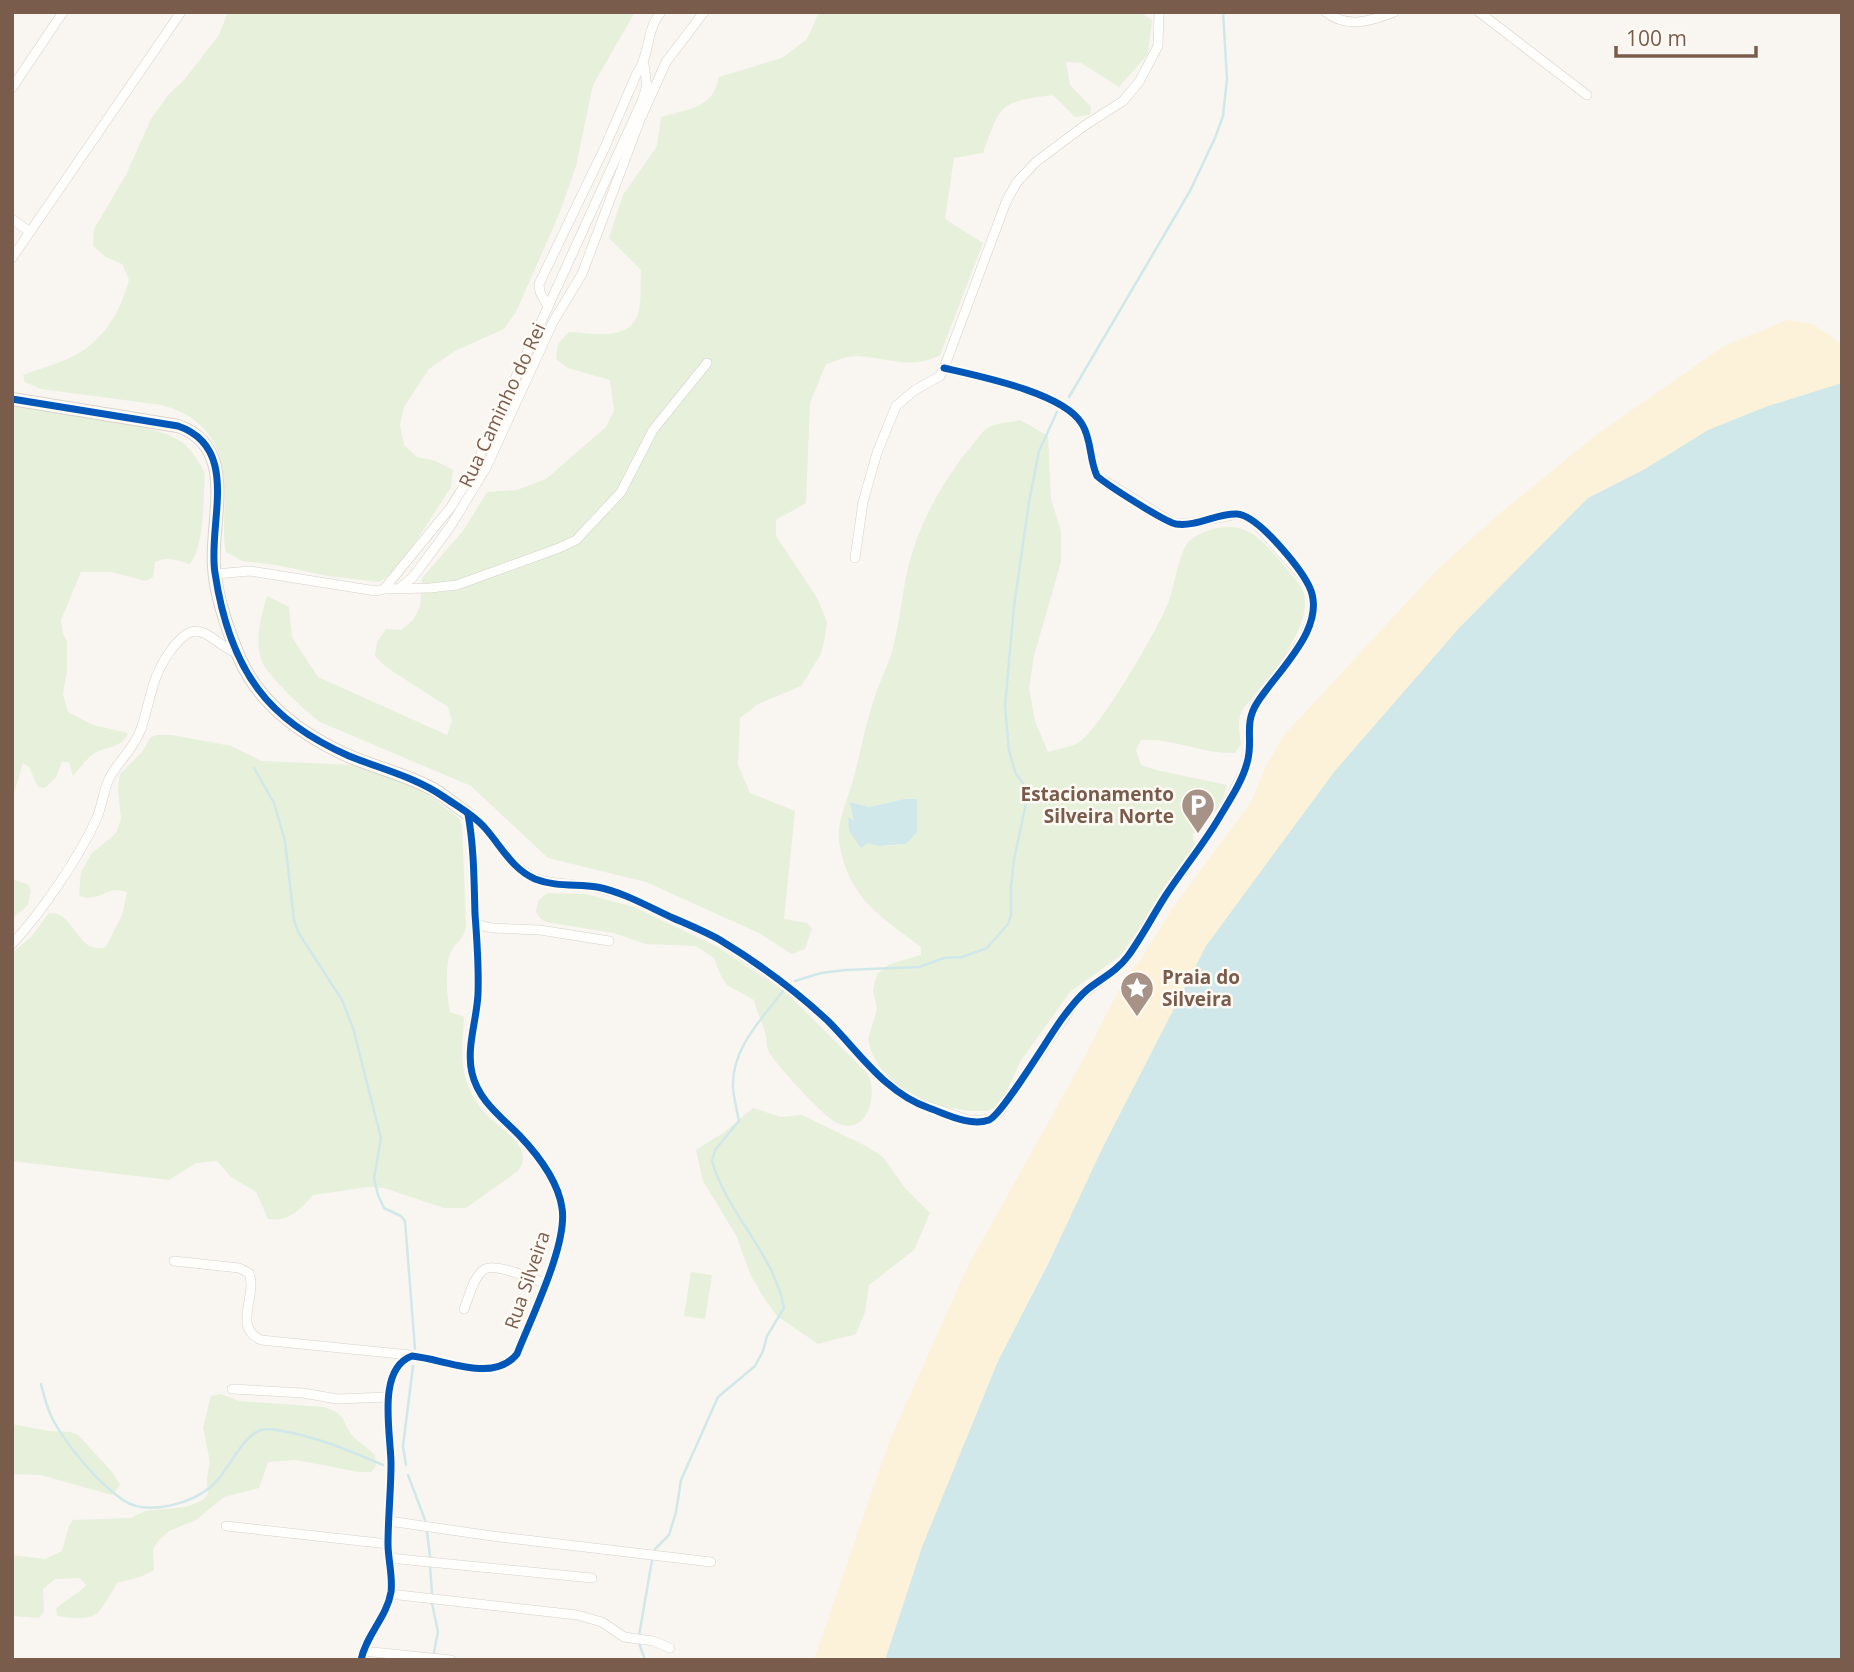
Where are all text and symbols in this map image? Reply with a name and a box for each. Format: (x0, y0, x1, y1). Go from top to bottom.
scale bar (1616, 14, 1756, 58)
text: 100 m (1626, 24, 1687, 52)
street label: Rua Caminho do Rei (452, 319, 552, 491)
place label: Estacionamento Silveira Norte (1021, 781, 1174, 829)
parking icon: Estacionamento Silveira Norte (1179, 786, 1217, 835)
place label: Praia do Silveira (1162, 964, 1240, 1012)
place icon: Praia do Silveira (1118, 969, 1156, 1018)
street label: Rua Silveira (498, 1227, 556, 1333)

